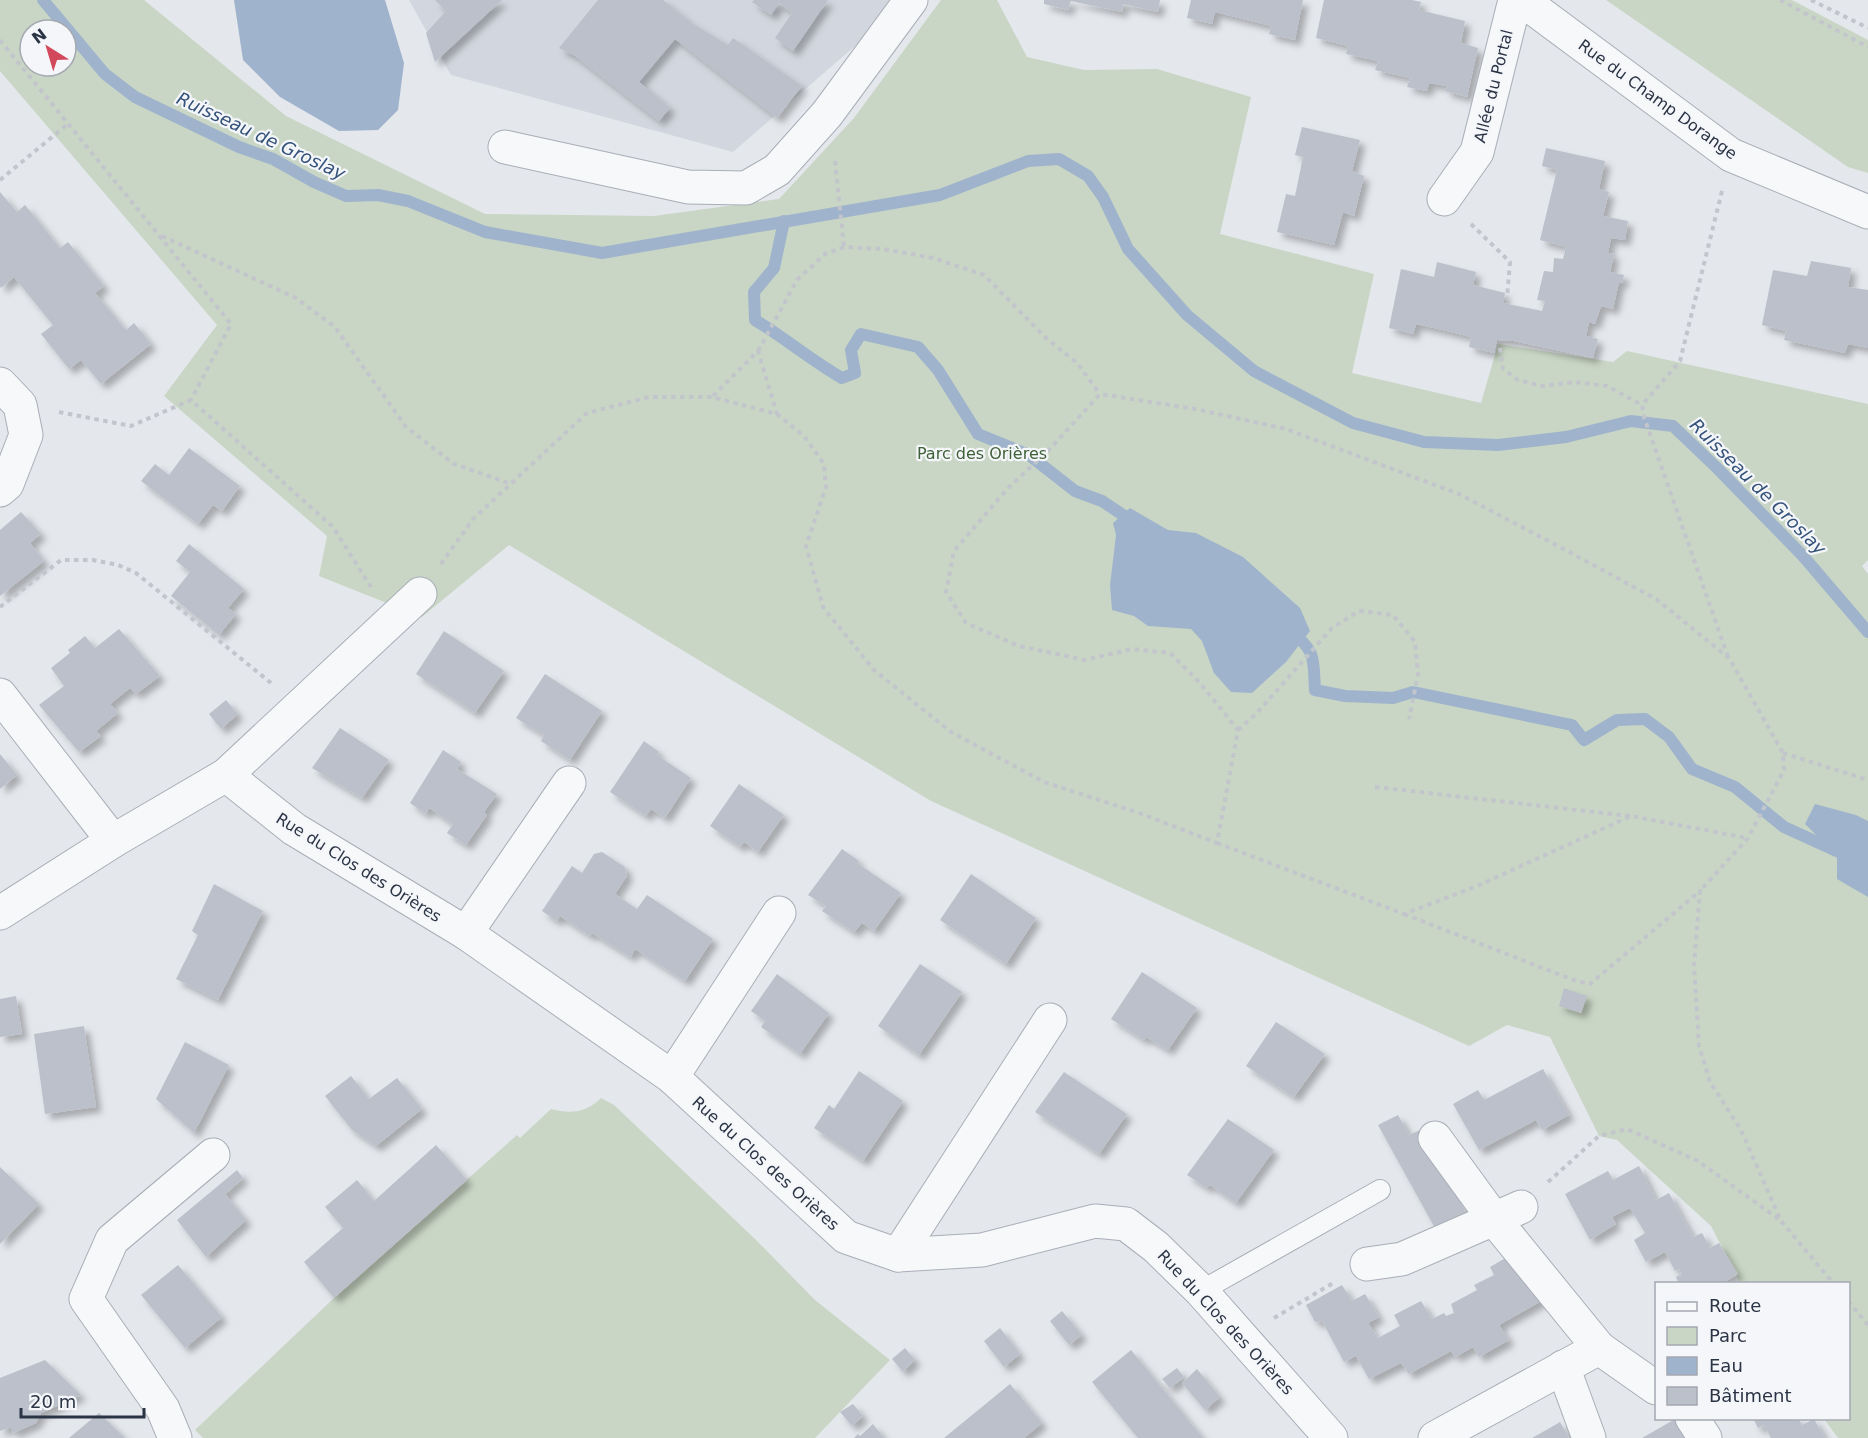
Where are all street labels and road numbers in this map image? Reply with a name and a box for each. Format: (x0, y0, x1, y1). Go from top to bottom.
street label: Allée du Portal (1470, 28, 1517, 145)
street label: Rue du Champ Dorange (1575, 35, 1741, 163)
street label: Rue du Clos des Orières (273, 809, 445, 926)
street label: Rue du Clos des Orières (688, 1092, 843, 1234)
street label: Rue du Clos des Orières (1154, 1246, 1298, 1399)

